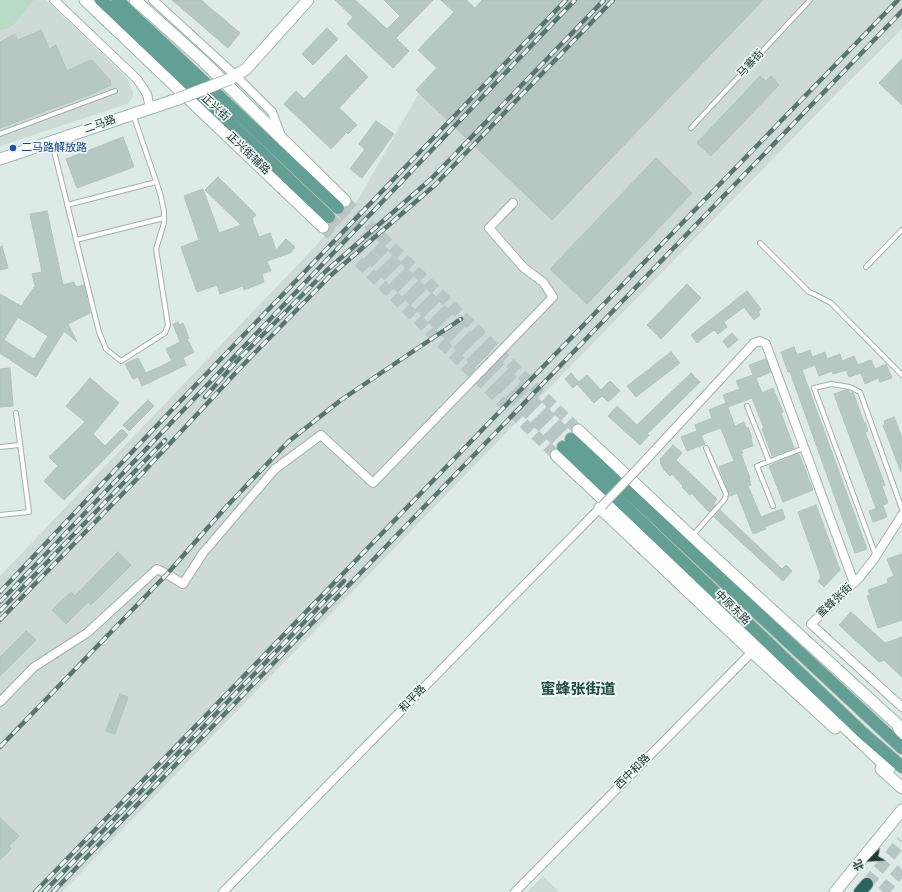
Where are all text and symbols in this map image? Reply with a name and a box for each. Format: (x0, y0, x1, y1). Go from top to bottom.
street label: 马寨街 (735, 47, 767, 81)
street label: 正兴街 (198, 92, 232, 124)
street label: 二马路 (82, 113, 118, 137)
street label: 正兴街辅路 (224, 130, 272, 178)
place label: 二马路解放路 (21, 141, 87, 155)
marker: 二马路解放路 (8, 143, 18, 153)
street label: 蜜蜂张街 (814, 581, 856, 621)
street label: 中原东路 (712, 588, 752, 628)
district label: 蜜蜂张街道 (541, 681, 615, 699)
street label: 和平路 (397, 683, 429, 715)
street label: 西中和路 (613, 752, 653, 792)
north arrow (850, 840, 890, 880)
text: 北 (849, 857, 868, 873)

